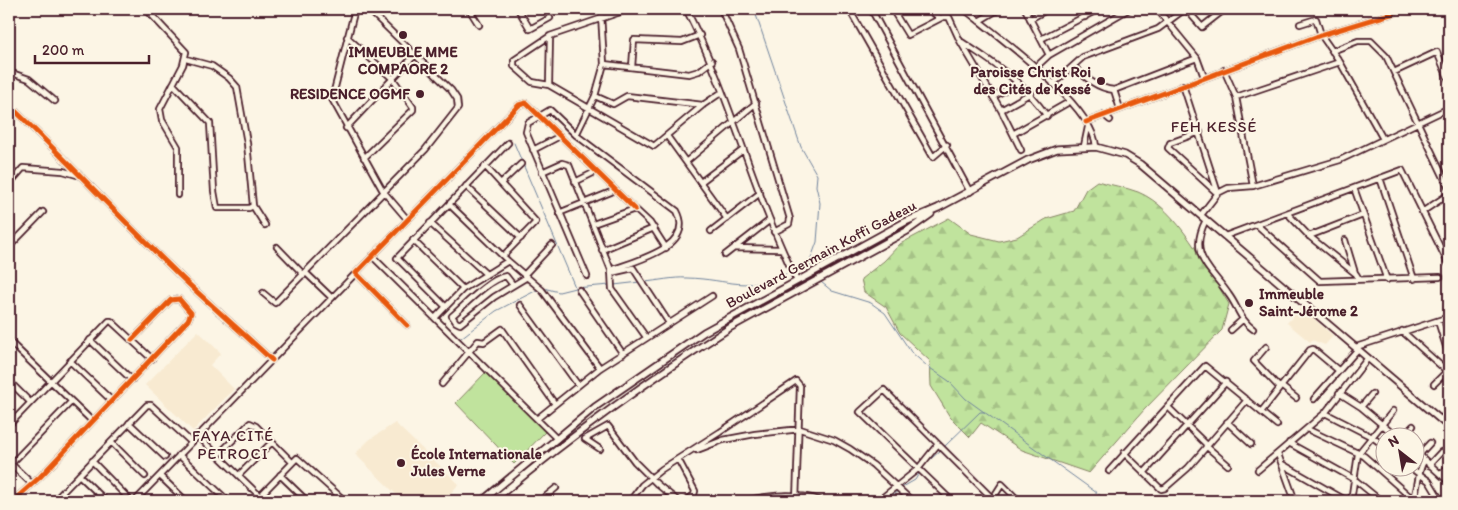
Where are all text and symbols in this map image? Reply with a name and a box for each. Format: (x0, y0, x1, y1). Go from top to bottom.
marker: IMMEUBLE MME COMPAORE 2 (397, 29, 409, 41)
scale bar (35, 32, 149, 64)
text: 200 m (42, 41, 85, 59)
place label: IMMEUBLE MME COMPAORE 2 (348, 43, 458, 78)
place label: Paroisse Christ Roi des Cités de Kessé (970, 63, 1091, 98)
marker: Paroisse Christ Roi des Cités de Kessé (1095, 75, 1107, 87)
place label: RESIDENCE OGMF (290, 85, 410, 103)
marker: RESIDENCE OGMF (414, 88, 426, 100)
district label: FEH KESSÉ (1171, 117, 1257, 136)
street label: Boulevard Germain Koffi Gadeau (723, 196, 920, 312)
place label: Immeuble Saint-Jérome 2 (1259, 285, 1358, 320)
marker: Immeuble Saint-Jérome 2 (1243, 297, 1255, 309)
district label: FAYA CITÉ PETROCI (192, 426, 274, 463)
north arrow (1376, 428, 1426, 478)
text: N (1385, 432, 1402, 451)
place label: École Internationale Jules Verne (410, 444, 542, 480)
marker: École Internationale Jules Verne (395, 457, 407, 469)

